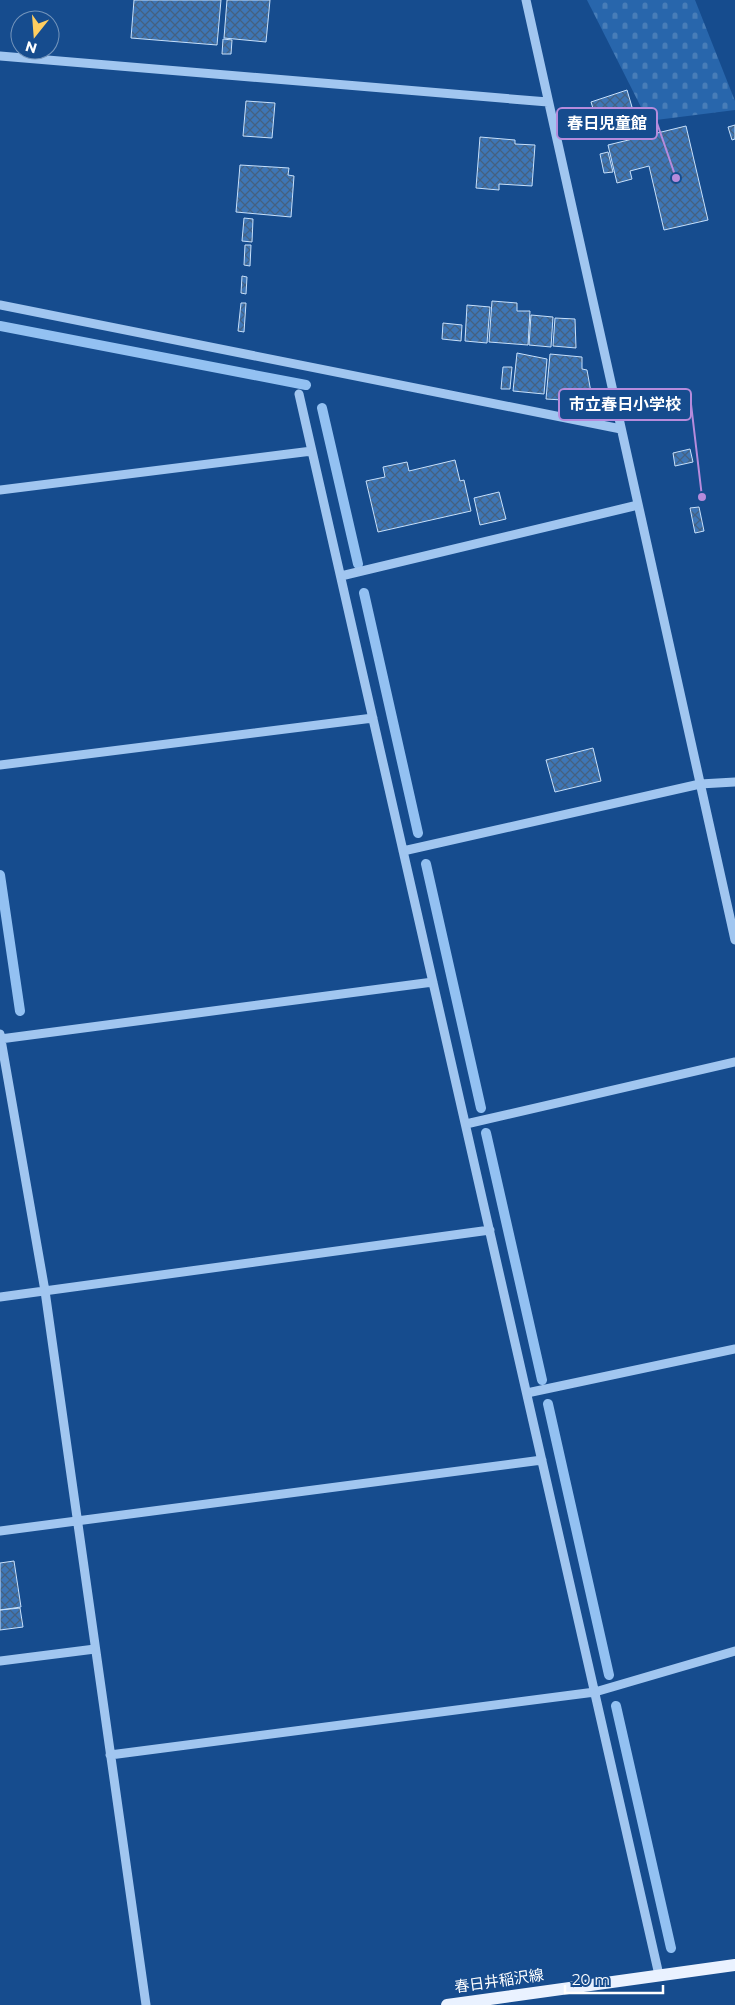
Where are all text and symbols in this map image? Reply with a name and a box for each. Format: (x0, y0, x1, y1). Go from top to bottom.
north arrow (10, 10, 60, 60)
text: N (23, 37, 39, 58)
callout: 春日児童館 (557, 108, 657, 139)
text: 春日児童館 (567, 114, 647, 133)
callout: 市立春日小学校 (559, 389, 691, 420)
text: 市立春日小学校 (569, 395, 681, 414)
scale bar (565, 1962, 662, 1994)
street label: 春日井稲沢線 (453, 1965, 545, 1996)
text: 20 m (572, 1970, 610, 1989)

